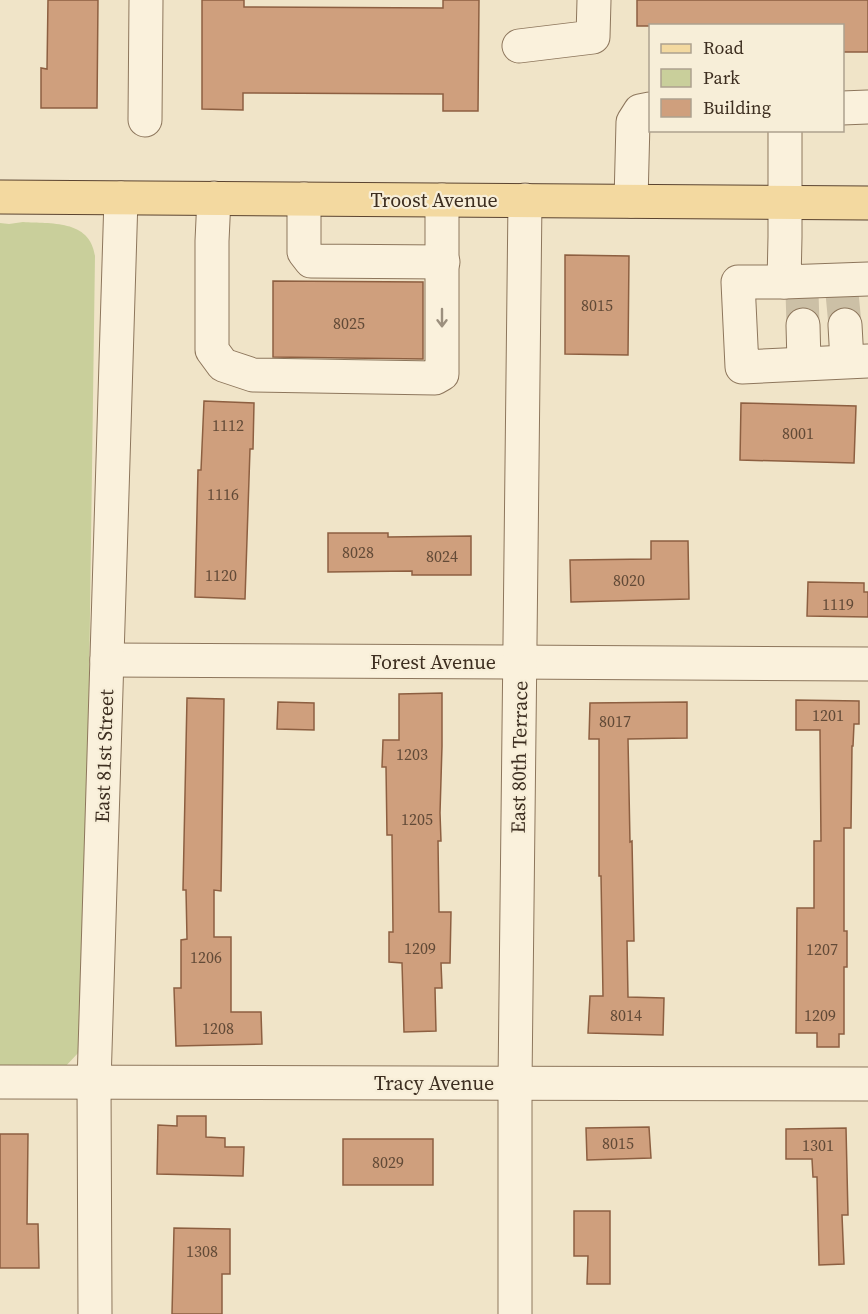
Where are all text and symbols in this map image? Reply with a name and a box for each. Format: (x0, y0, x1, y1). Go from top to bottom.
legend (649, 24, 844, 132)
text: Road (703, 35, 744, 60)
text: Park (703, 65, 740, 90)
text: Building (703, 95, 771, 120)
street label: Troost Avenue (370, 186, 498, 214)
house number: 8015 (581, 294, 613, 316)
one-way arrow (436, 308, 448, 328)
house number: 8025 (333, 312, 365, 334)
house number: 1112 (212, 414, 244, 436)
house number: 8001 (782, 422, 814, 444)
house number: 1116 (207, 483, 239, 505)
house number: 8028 (342, 541, 374, 563)
house number: 8024 (426, 545, 458, 567)
house number: 1120 (205, 564, 237, 586)
house number: 8020 (613, 569, 645, 591)
house number: 1119 (822, 593, 854, 615)
street label: Forest Avenue (370, 648, 496, 676)
street label: East 80th Terrace (504, 680, 534, 834)
street label: East 81st Street (88, 688, 120, 823)
house number: 1201 (812, 704, 844, 726)
house number: 8017 (599, 710, 631, 732)
house number: 1203 (396, 743, 428, 765)
house number: 1205 (401, 808, 433, 830)
house number: 1209 (404, 937, 436, 959)
house number: 1207 (806, 938, 838, 960)
house number: 1206 (190, 946, 222, 968)
house number: 8014 (610, 1004, 642, 1026)
house number: 1209 (804, 1004, 836, 1026)
house number: 1208 (202, 1017, 234, 1039)
street label: Tracy Avenue (374, 1069, 494, 1097)
house number: 8015 (602, 1132, 634, 1154)
house number: 1301 (802, 1134, 834, 1156)
house number: 8029 (372, 1151, 404, 1173)
house number: 1308 (186, 1240, 218, 1262)

